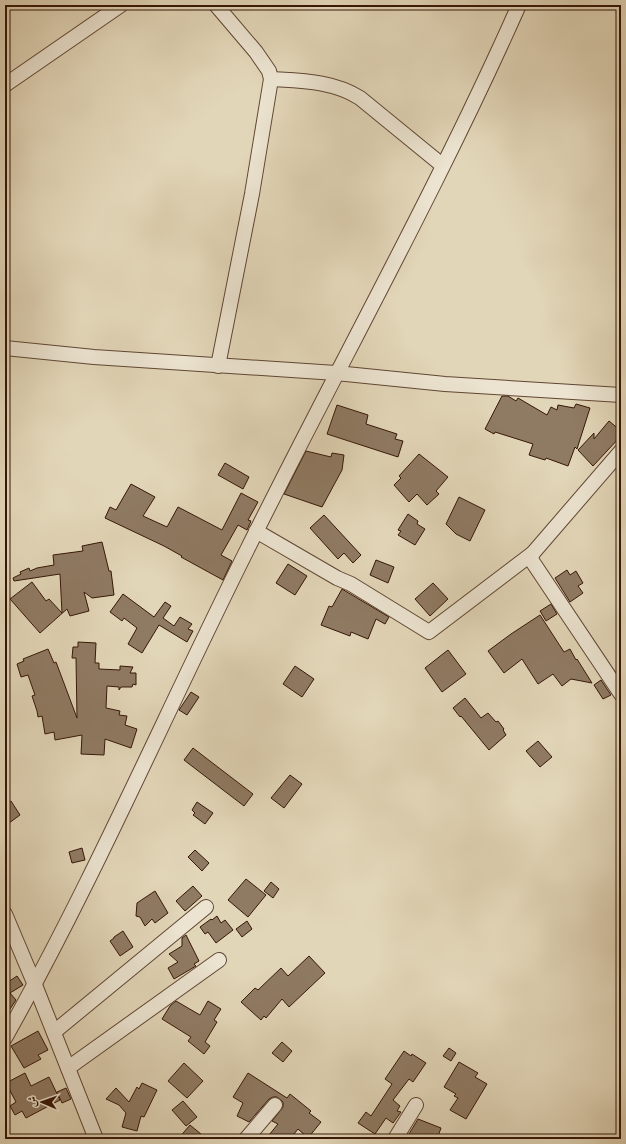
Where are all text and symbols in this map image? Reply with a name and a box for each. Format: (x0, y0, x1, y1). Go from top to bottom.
north arrow (22, 1082, 62, 1122)
text: ش (26, 1096, 39, 1107)

